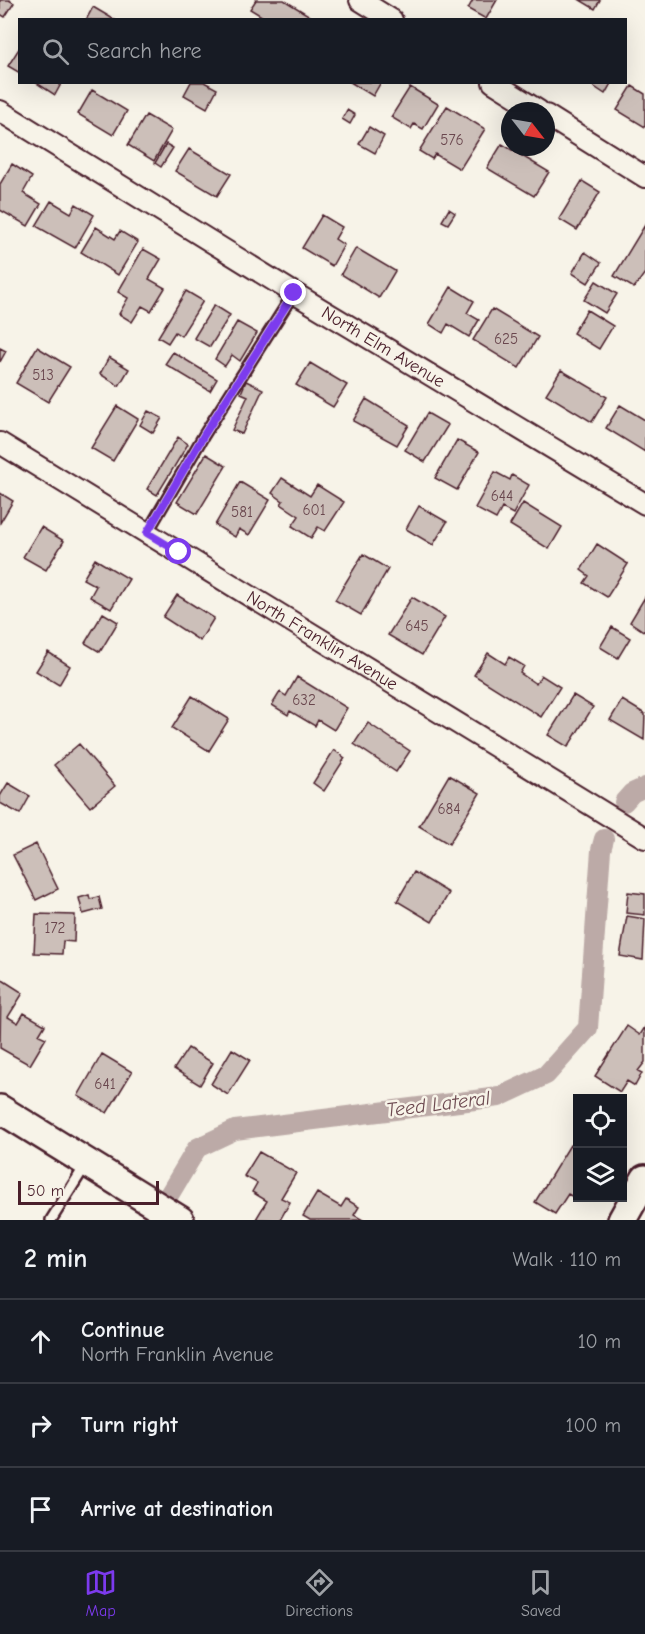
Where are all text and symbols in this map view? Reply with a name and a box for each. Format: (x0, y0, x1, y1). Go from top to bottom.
search box (18, 18, 627, 84)
icon: search (39, 35, 72, 68)
text: Search here (87, 38, 202, 64)
north arrow (501, 102, 555, 156)
house number: 576 (440, 131, 464, 149)
route end (280, 279, 306, 305)
street label: North Elm Avenue (318, 302, 449, 392)
house number: 625 (494, 330, 518, 348)
house number: 513 (32, 366, 54, 384)
house number: 644 (491, 487, 513, 505)
house number: 601 (302, 501, 326, 519)
house number: 581 (231, 503, 253, 521)
route start (165, 538, 191, 564)
street label: North Franklin Avenue (243, 586, 402, 695)
house number: 645 (405, 617, 429, 635)
house number: 632 (292, 691, 316, 709)
house number: 684 (437, 800, 461, 818)
house number: 172 (45, 919, 65, 937)
house number: 641 (94, 1075, 116, 1093)
water label: Teed Lateral (385, 1086, 492, 1122)
map controls (573, 1094, 627, 1202)
button: locate (573, 1094, 627, 1148)
button: layers (573, 1148, 627, 1202)
scale bar (18, 1178, 159, 1206)
text: 50 m (27, 1182, 64, 1200)
text: 2 min (24, 1244, 87, 1274)
text: Walk · 110 m (513, 1248, 621, 1271)
text: Continue (81, 1317, 164, 1343)
icon: ahead (24, 1325, 57, 1358)
text: 10 m (578, 1330, 621, 1353)
text: North Franklin Avenue (81, 1343, 274, 1366)
icon: right (24, 1409, 57, 1442)
text: Turn right (81, 1412, 178, 1438)
text: 100 m (566, 1414, 621, 1437)
icon: arrive (24, 1493, 57, 1526)
text: Arrive at destination (81, 1496, 273, 1522)
tab: Map (84, 1566, 117, 1620)
tab: Directions (285, 1566, 353, 1620)
tab: Saved (521, 1566, 561, 1620)

